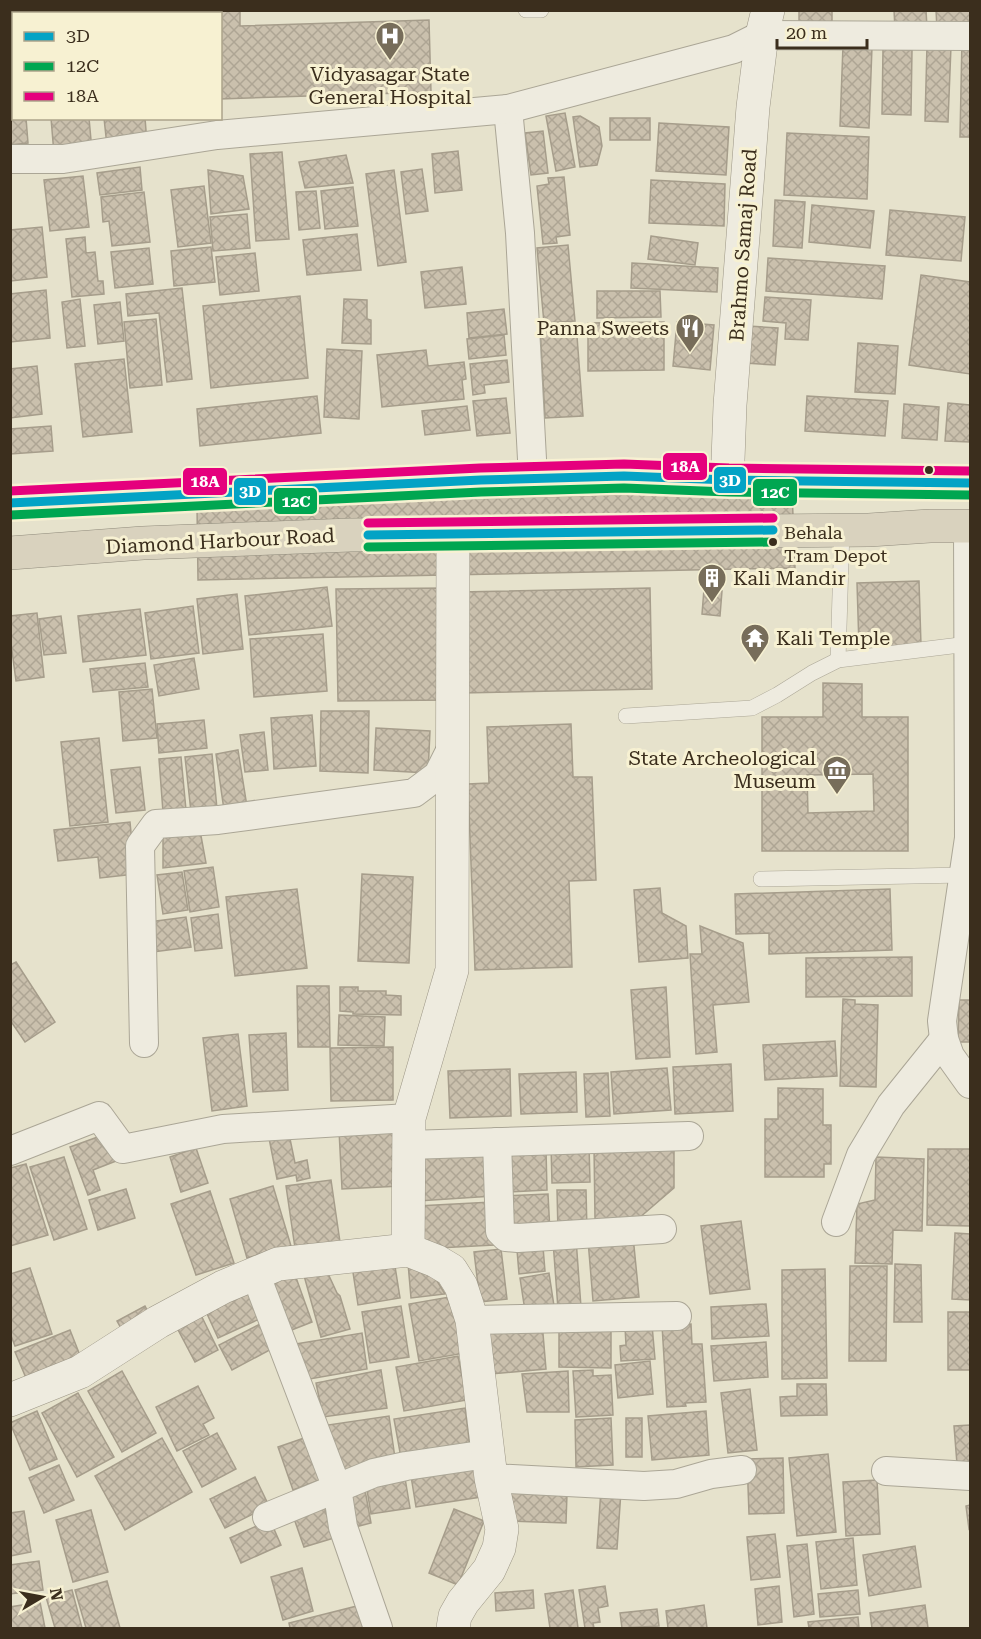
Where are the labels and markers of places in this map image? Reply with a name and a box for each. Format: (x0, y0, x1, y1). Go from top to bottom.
hospital icon: Vidyasagar State General Hospital (374, 20, 406, 62)
place label: Vidyasagar State General Hospital (309, 62, 471, 109)
restaurant icon: Panna Sweets (674, 312, 706, 354)
place label: Panna Sweets (537, 316, 669, 340)
unlabelled marker (923, 464, 935, 476)
place label: Behala Tram Depot (784, 522, 888, 566)
marker: Behala Tram Depot (767, 536, 779, 548)
building icon: Kali Mandir (696, 562, 728, 604)
place label: Kali Mandir (733, 566, 846, 590)
temple icon: Kali Temple (739, 622, 771, 664)
place label: Kali Temple (776, 626, 890, 650)
place label: State Archeological Museum (629, 746, 816, 793)
museum icon: State Archeological Museum (821, 754, 853, 796)

